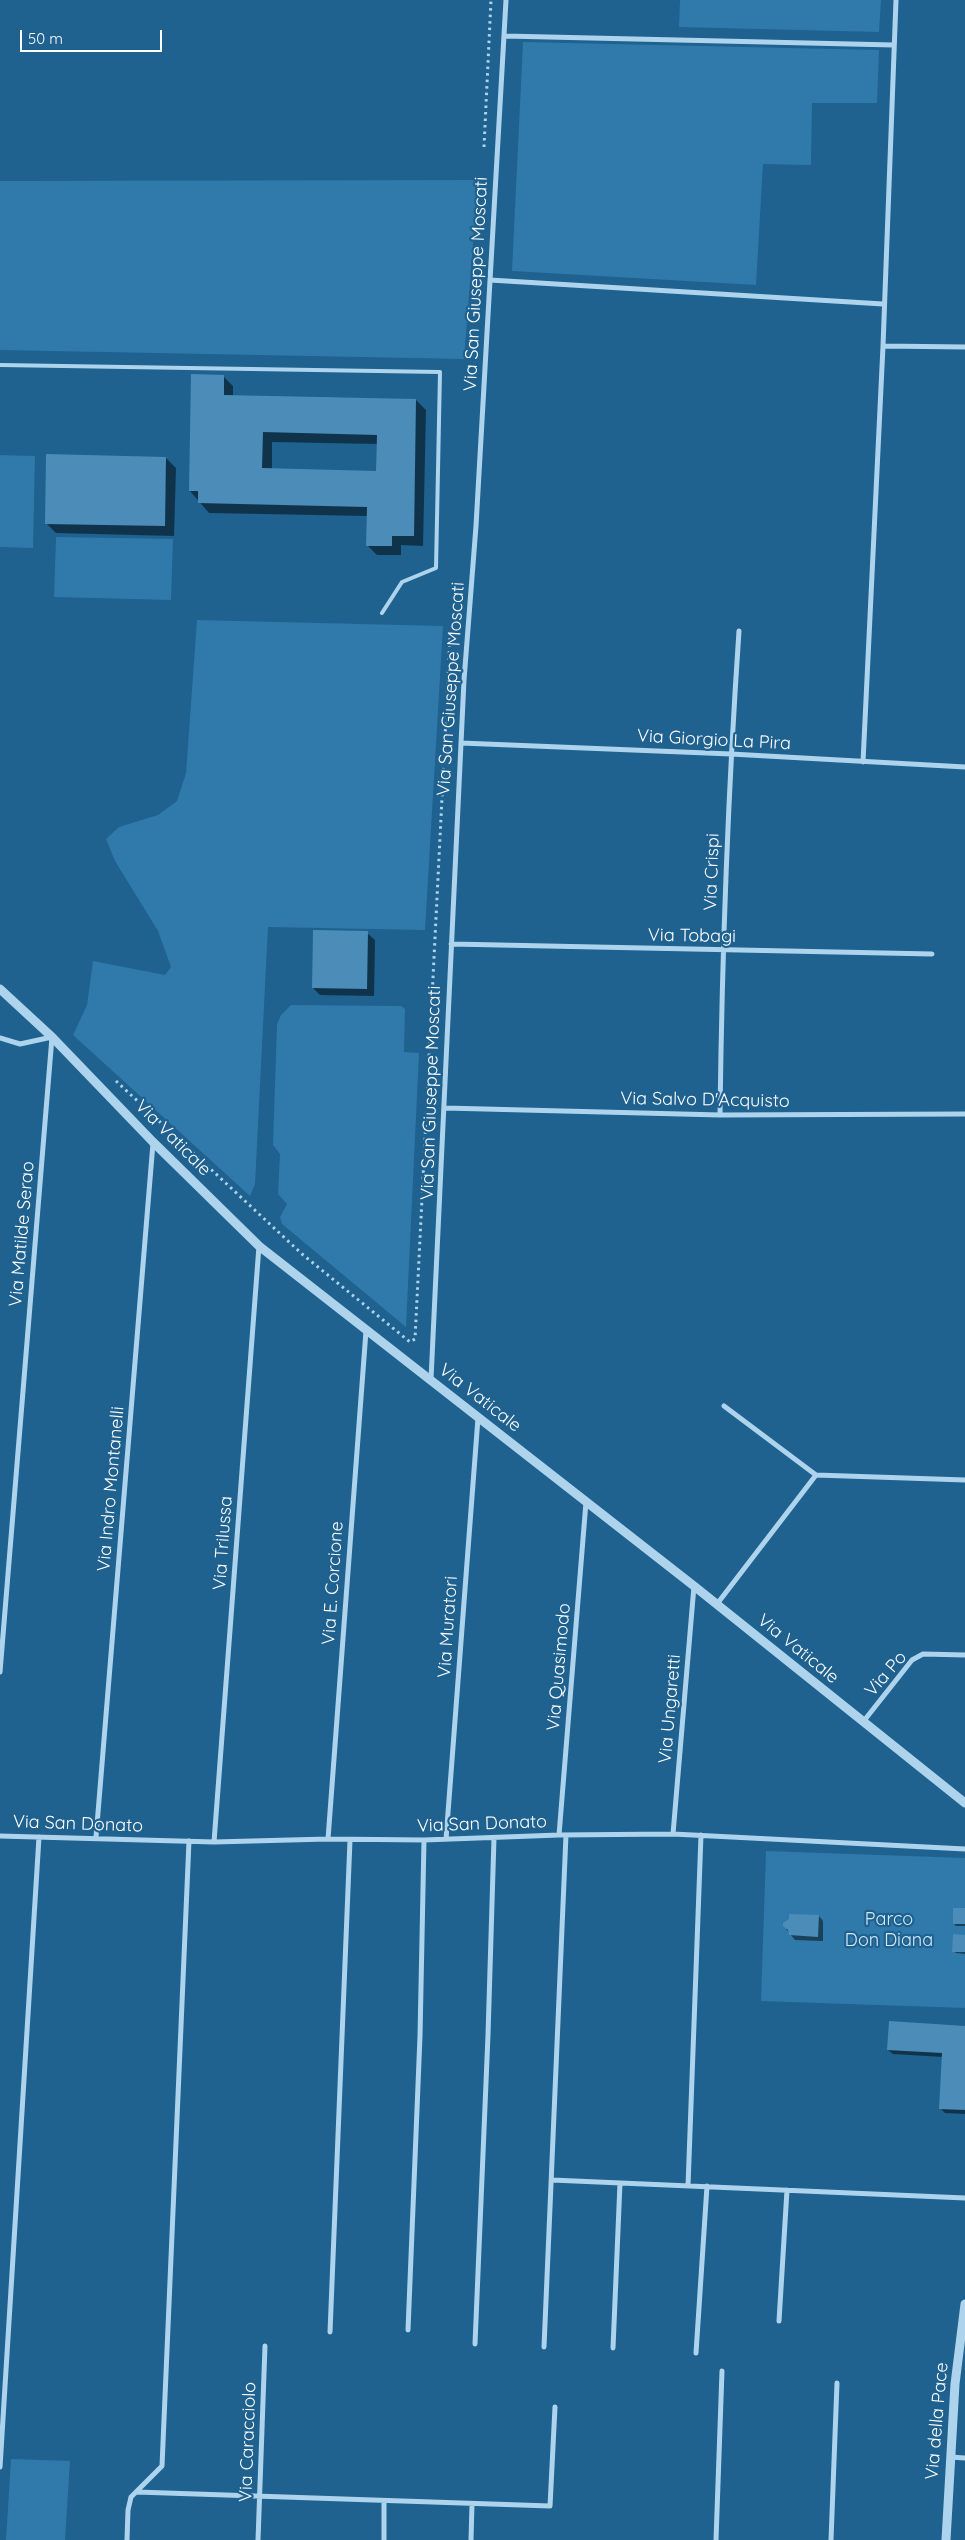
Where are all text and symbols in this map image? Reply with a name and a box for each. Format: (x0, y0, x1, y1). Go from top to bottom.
scale bar (22, 20, 165, 52)
text: 50 m (28, 29, 63, 48)
street label: Via San Giuseppe Moscati (460, 176, 492, 392)
street label: Via San Giuseppe Moscati (433, 581, 469, 797)
street label: Via Giorgio La Pira (637, 725, 791, 755)
street label: Via Crispi (700, 833, 724, 911)
street label: Via Tobagi (648, 924, 736, 948)
street label: Via San Giuseppe Moscati (416, 985, 446, 1201)
street label: Via Salvo D'Acquisto (620, 1088, 790, 1112)
street label: Via Vaticale (131, 1096, 215, 1180)
street label: Via Matilde Serao (5, 1160, 39, 1308)
street label: Via Vaticale (435, 1359, 525, 1437)
street label: Via Indro Montanelli (93, 1406, 129, 1572)
street label: Via Trilussa (209, 1495, 237, 1591)
street label: Via E. Corcione (318, 1520, 348, 1646)
street label: Via Muratori (434, 1575, 462, 1679)
street label: Via Quasimodo (543, 1602, 575, 1732)
street label: Via Vaticale (753, 1610, 843, 1688)
street label: Via Po (860, 1647, 912, 1701)
street label: Via Ungaretti (654, 1653, 686, 1765)
street label: Via San Donato (13, 1811, 143, 1837)
street label: Via San Donato (417, 1811, 547, 1837)
park label: Parco Don Diana (845, 1909, 933, 1952)
street label: Via della Pace (921, 2361, 953, 2481)
street label: Via Caracciolo (235, 2382, 261, 2502)

